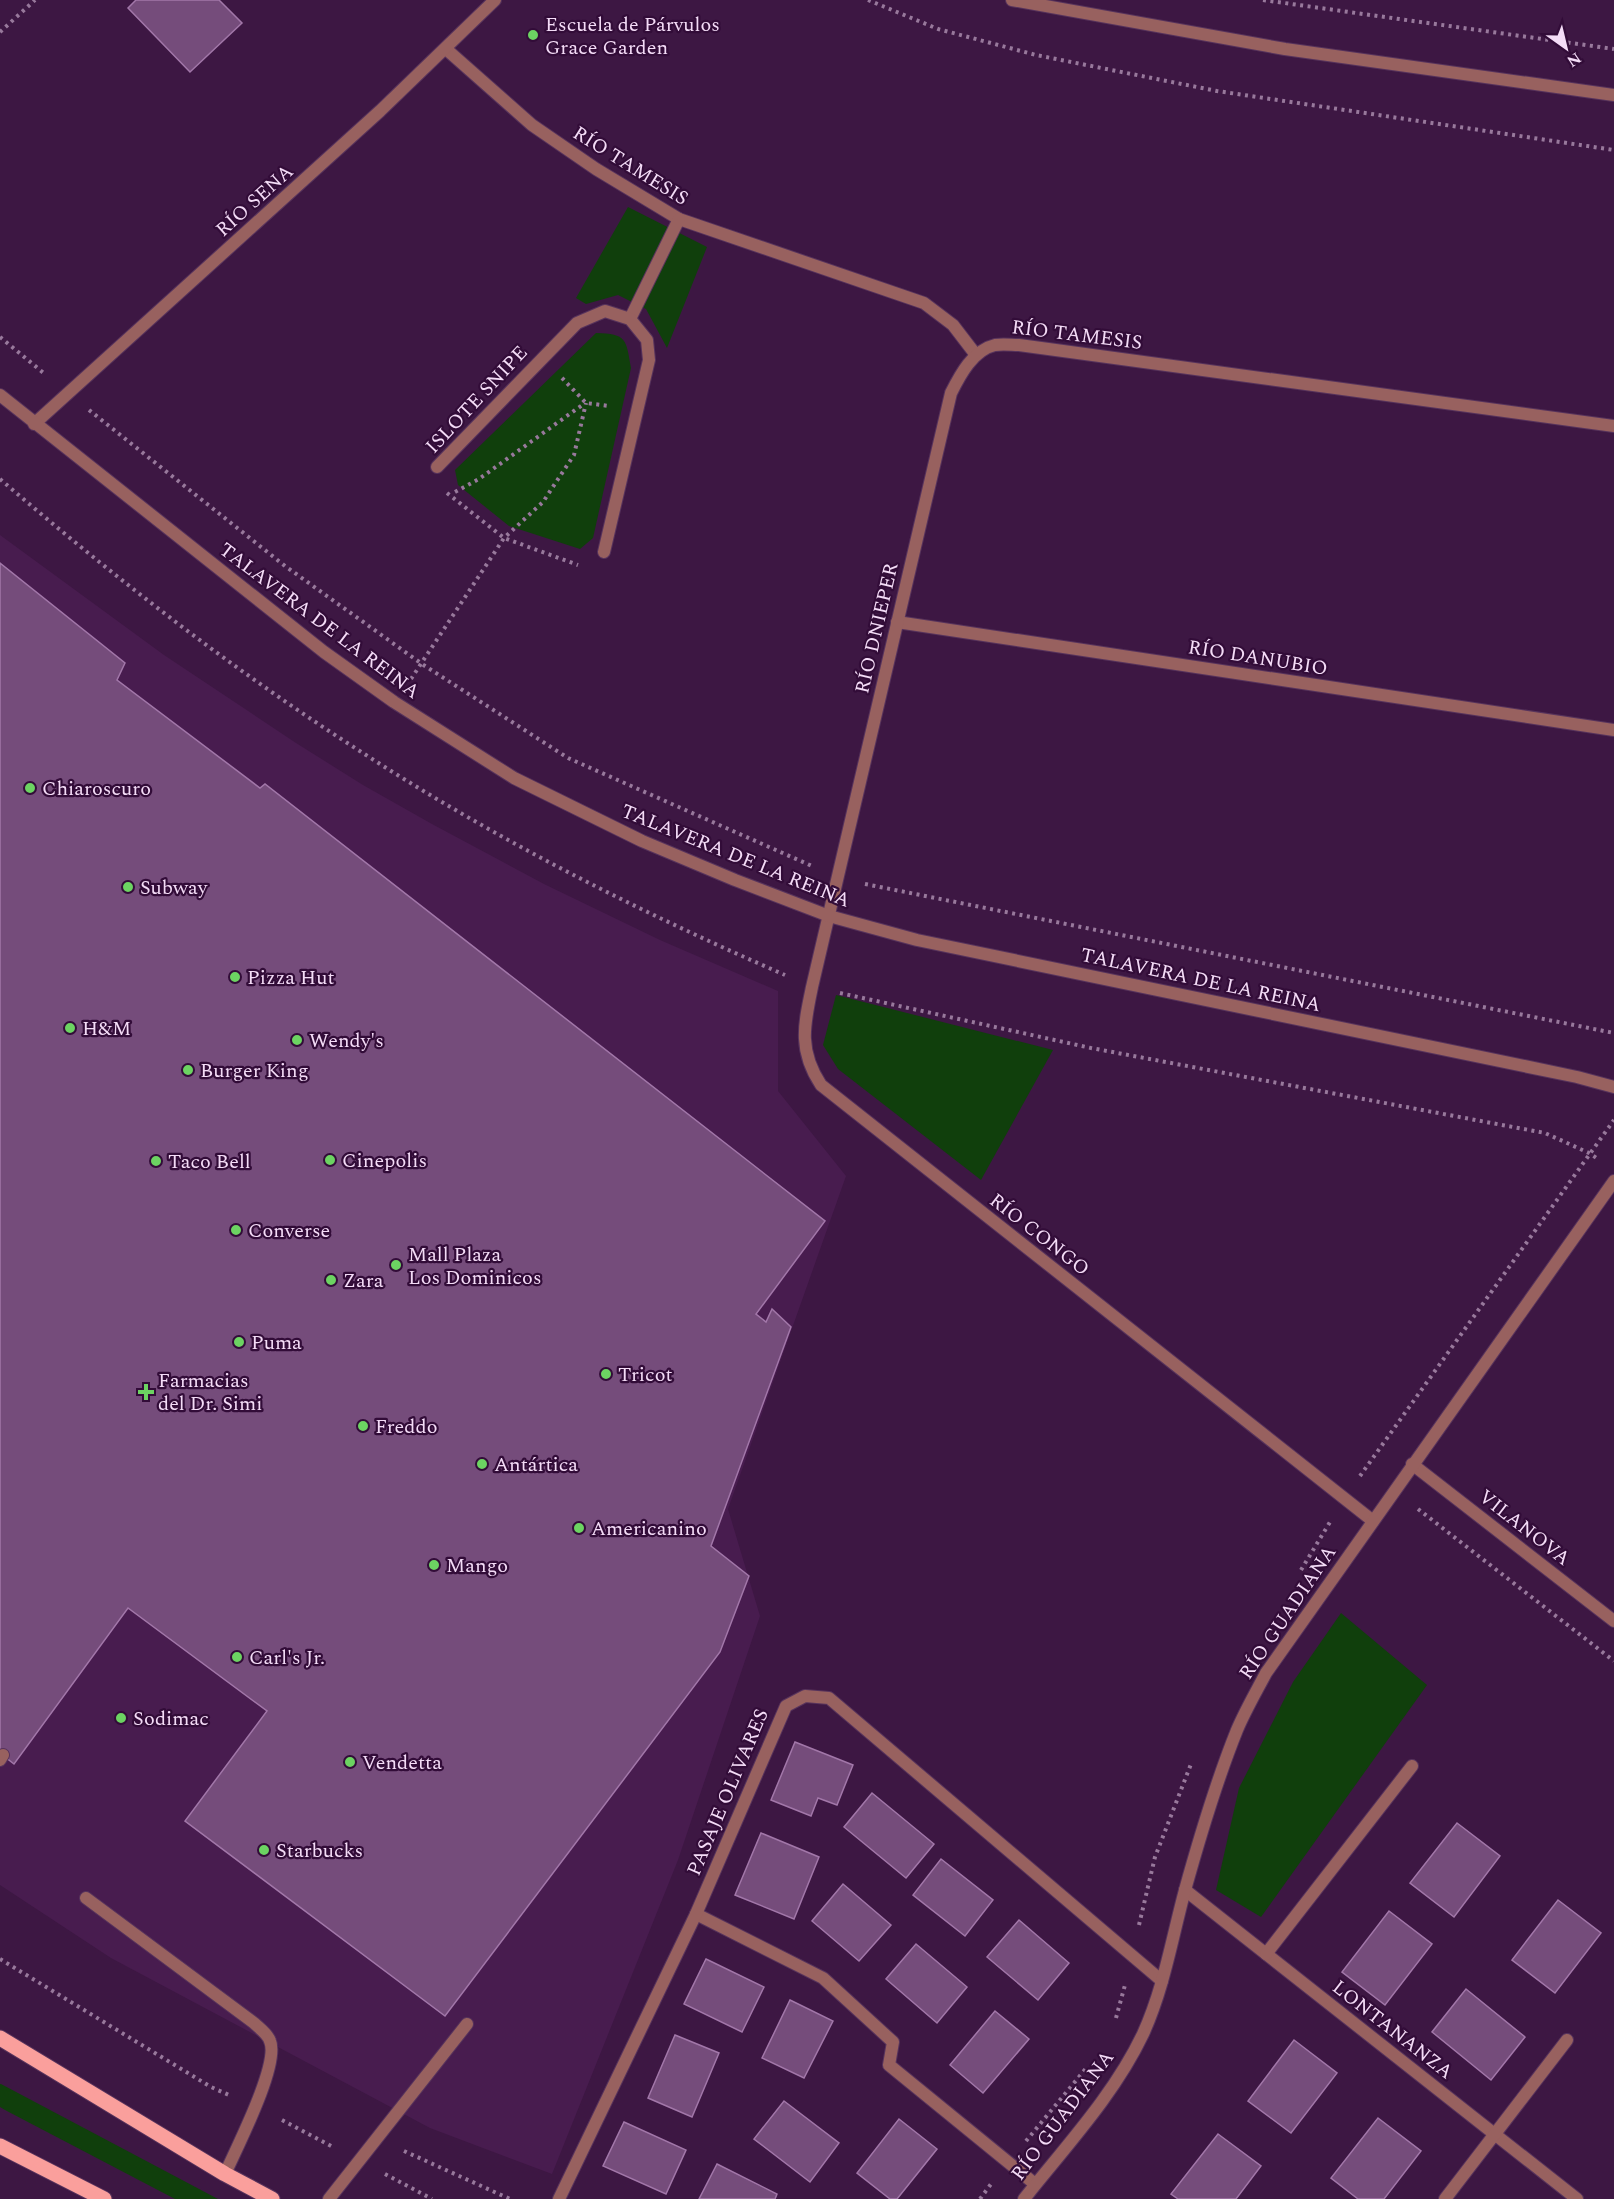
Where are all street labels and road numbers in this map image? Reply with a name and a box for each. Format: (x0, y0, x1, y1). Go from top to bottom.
street label: RÍO TAMESIS (567, 118, 694, 213)
street label: RÍO SENA (209, 157, 300, 244)
street label: RÍO TAMESIS (1010, 312, 1144, 358)
street label: ISLOTE SNIPE (418, 339, 535, 461)
street label: TALAVERA DE LA REINA (213, 535, 426, 706)
street label: RÍO DNIEPER (847, 559, 907, 697)
street label: RÍO DANUBIO (1186, 632, 1330, 684)
street label: TALAVERA DE LA REINA (617, 796, 855, 916)
street label: TALAVERA DE LA REINA (1078, 940, 1324, 1020)
street label: RÍO CONGO (983, 1186, 1096, 1284)
street label: VILANOVA (1472, 1482, 1577, 1573)
street label: RÍO GUADIANA (1232, 1539, 1344, 1686)
street label: PASAJE OLIVARES (679, 1704, 777, 1880)
street label: LONTANANZA (1325, 1973, 1459, 2087)
street label: RÍO GUADIANA (1004, 2044, 1122, 2187)

